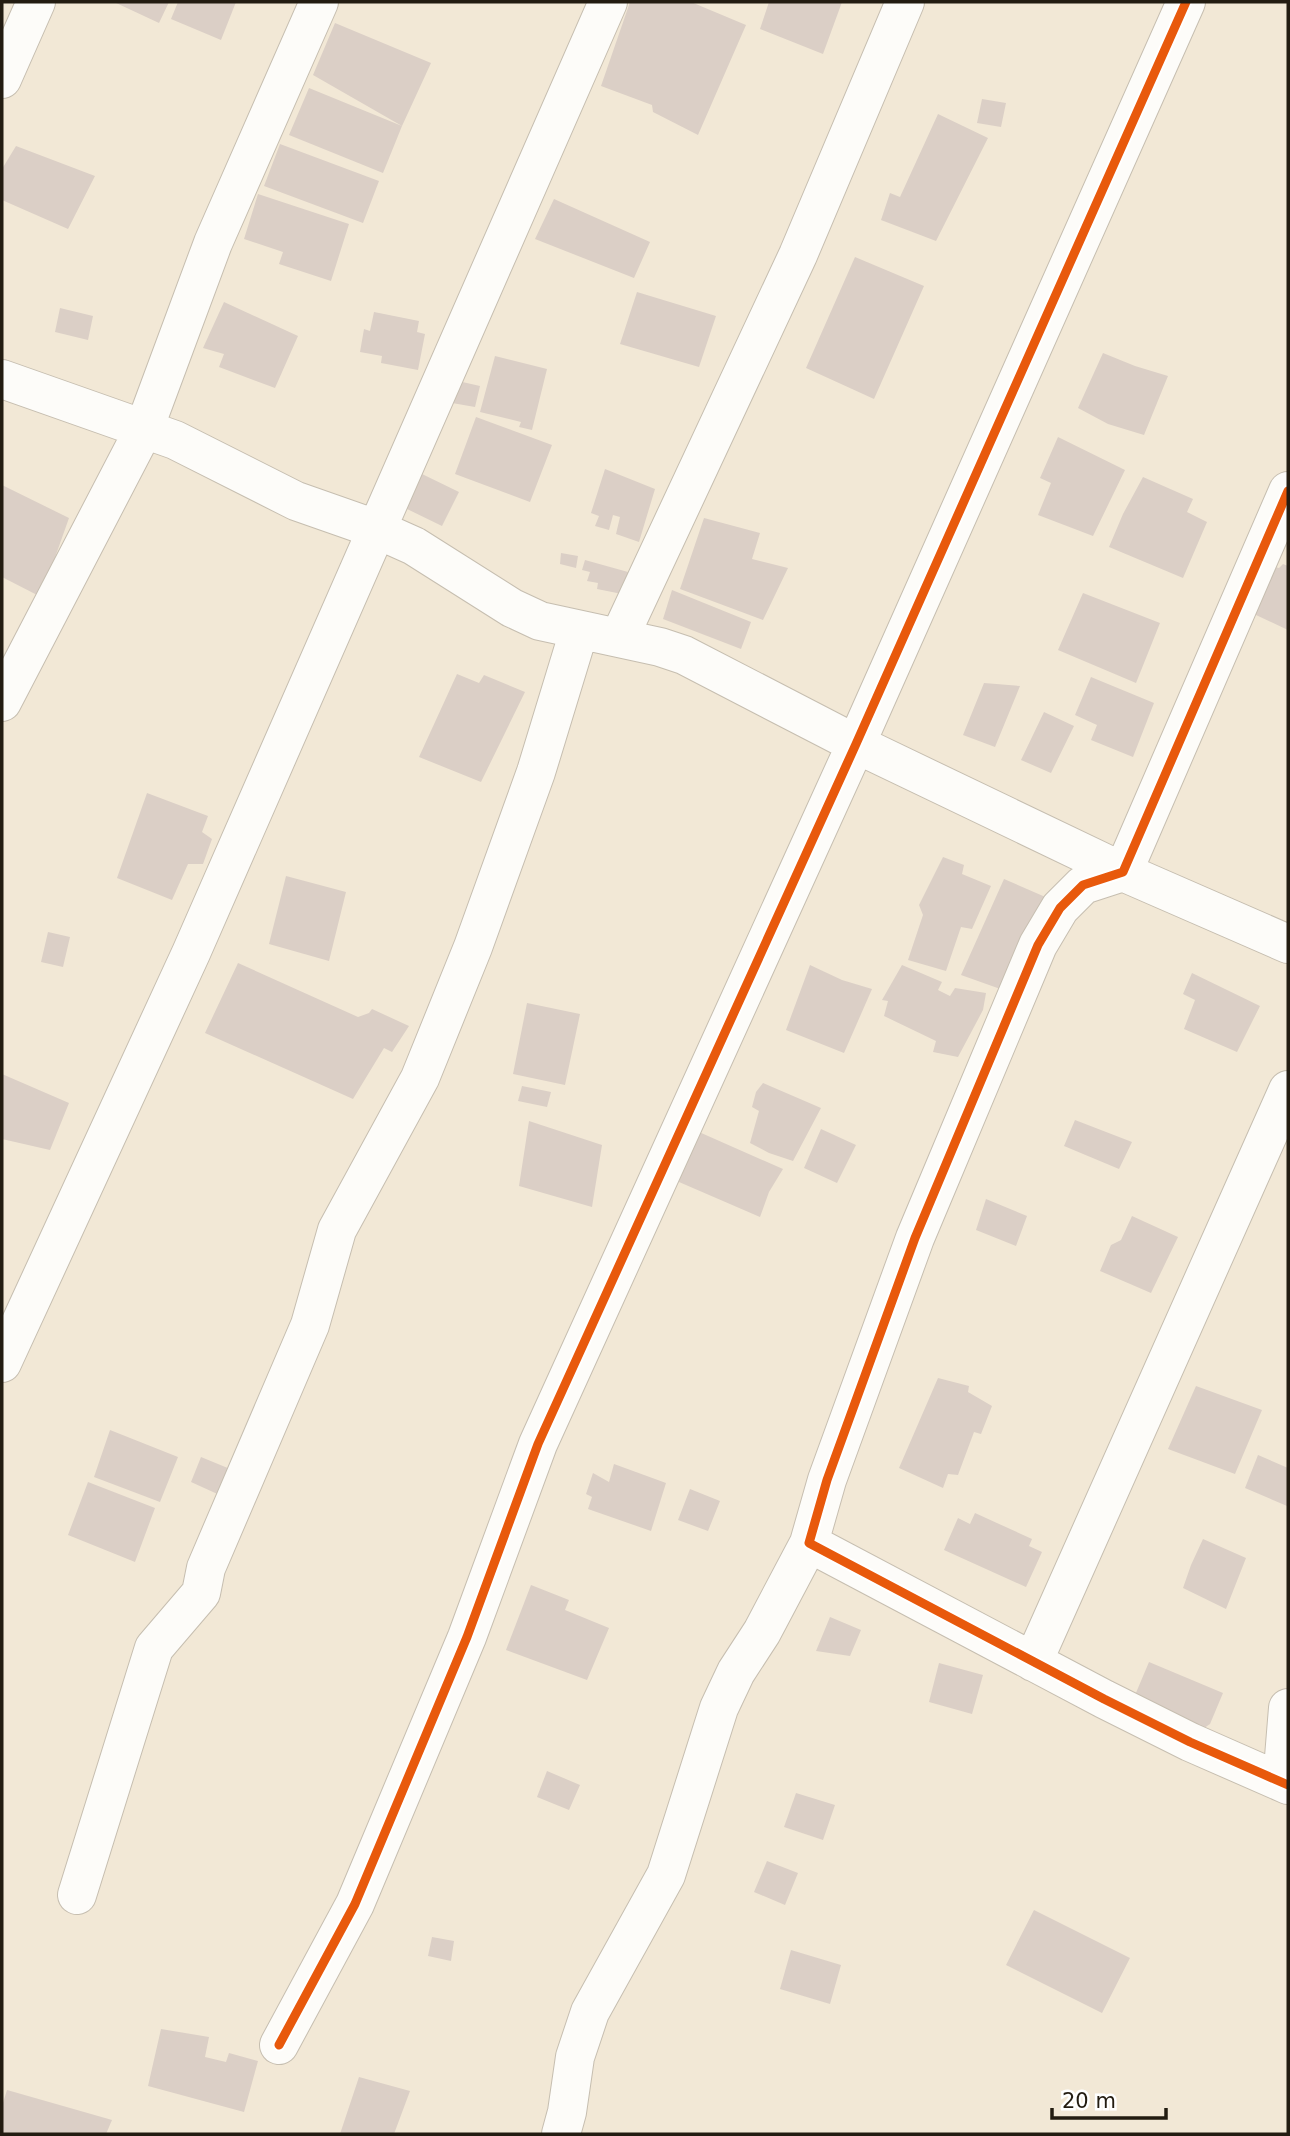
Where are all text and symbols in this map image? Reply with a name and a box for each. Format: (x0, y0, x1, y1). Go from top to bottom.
scale bar (1052, 2076, 1166, 2120)
text: 20 m (1062, 2089, 1116, 2113)

